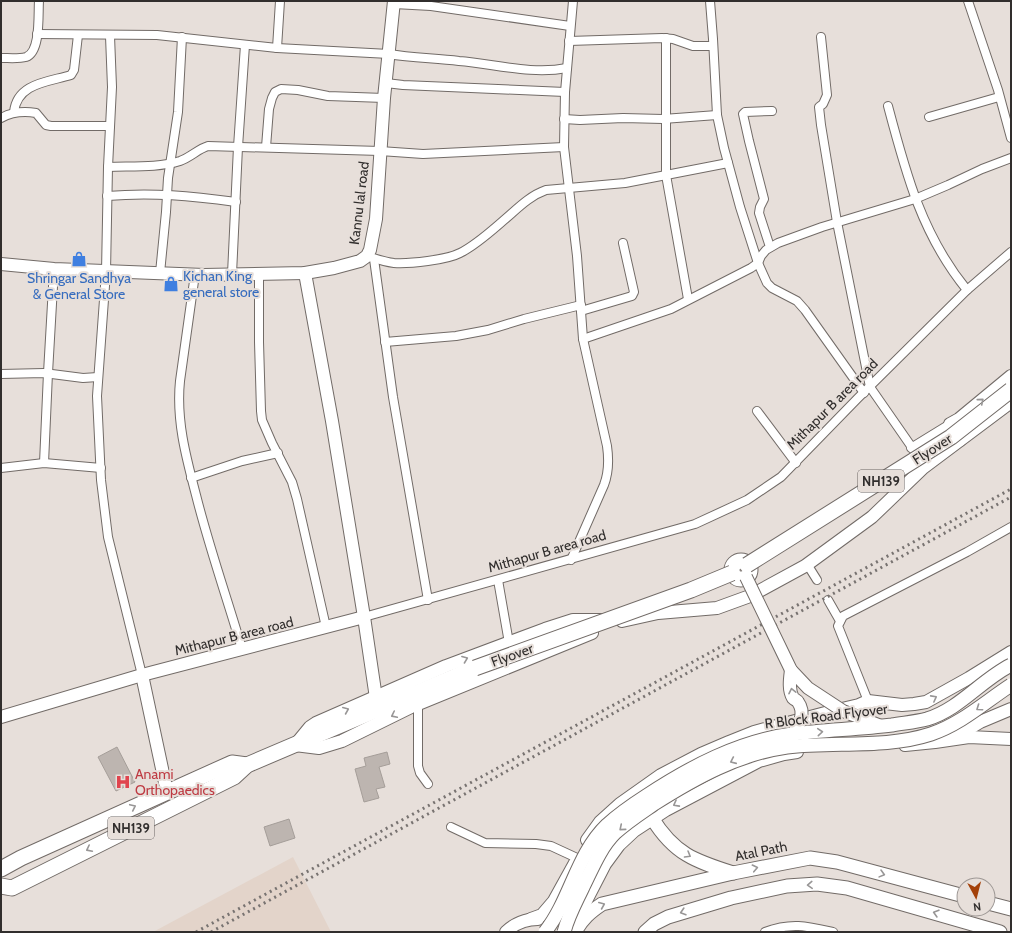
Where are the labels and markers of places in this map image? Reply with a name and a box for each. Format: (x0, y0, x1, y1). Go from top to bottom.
shop icon: Shringar Sandhya & General Store (70, 250, 88, 268)
place label: Kichan King general store (183, 267, 259, 301)
place label: Shringar Sandhya & General Store (27, 269, 131, 303)
shop icon: Kichan King general store (162, 275, 180, 293)
place label: Anami Orthopaedics (135, 765, 215, 799)
hospital icon: Anami Orthopaedics (114, 773, 132, 791)

